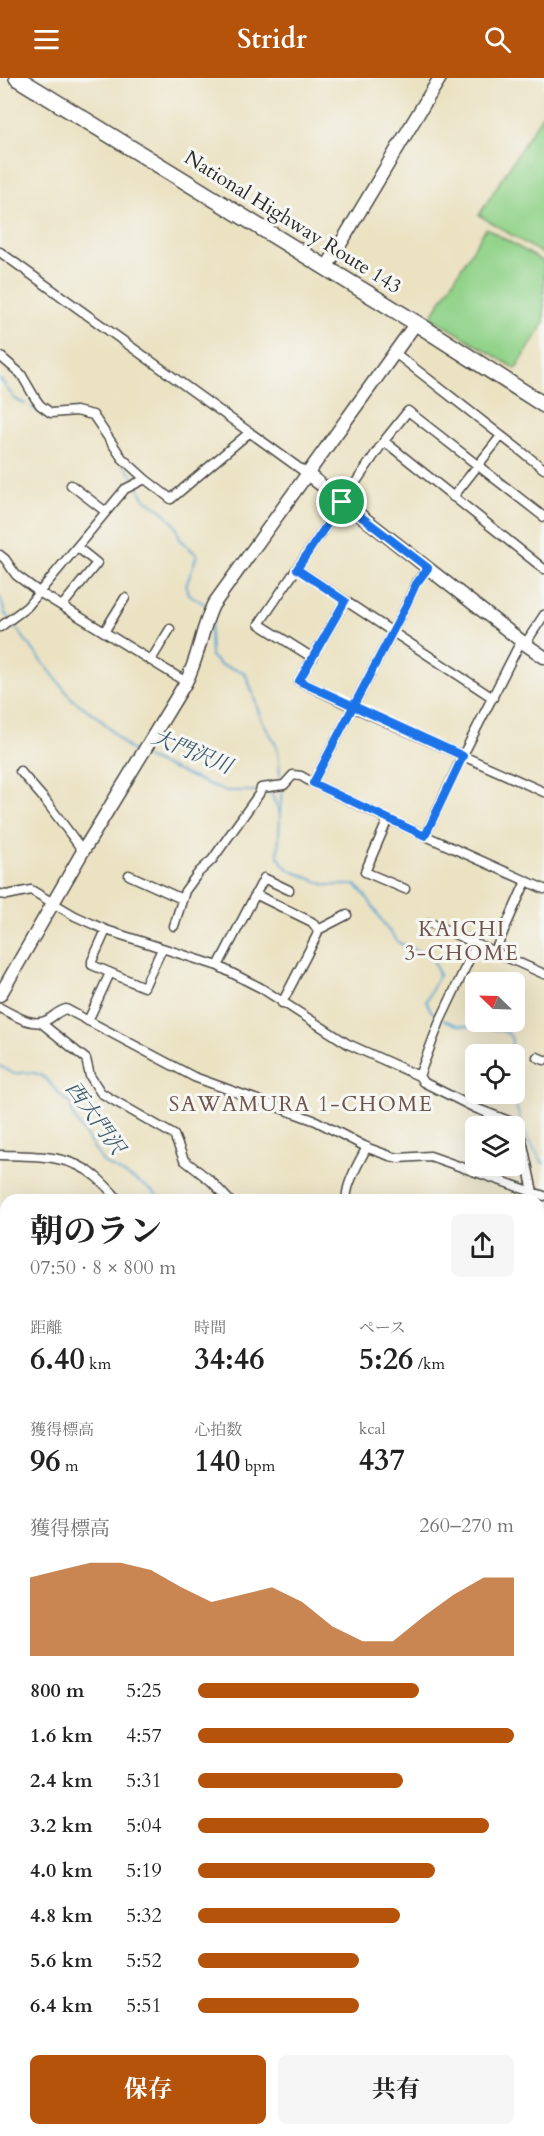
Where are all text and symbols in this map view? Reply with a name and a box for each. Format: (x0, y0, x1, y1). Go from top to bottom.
text: Stridr (237, 21, 307, 58)
icon: menu (30, 23, 63, 56)
icon: search (481, 23, 514, 56)
street label: National Highway Route 143 (179, 144, 407, 300)
pin (316, 476, 367, 527)
icon: arrive (325, 485, 358, 518)
water label: 大門沢川 (148, 723, 238, 782)
district label: KAICHI 3-CHOME (404, 915, 520, 968)
north arrow (465, 972, 525, 1032)
map controls (465, 972, 525, 1176)
button: locate (465, 1044, 525, 1104)
water label: 西大門沢 (59, 1075, 133, 1163)
district label: SAWAMURA 1-CHOME (169, 1090, 433, 1119)
button: layers (465, 1116, 525, 1176)
text: 朝のラン (30, 1209, 162, 1254)
button: share (451, 1214, 514, 1277)
text: 07:50 · 8 × 800 m (30, 1254, 176, 1281)
text: 距離 (30, 1317, 62, 1339)
text: 時間 (194, 1317, 226, 1339)
text: ペース (359, 1317, 406, 1339)
text: 6.40 (30, 1339, 85, 1380)
text: 34:46 (194, 1339, 265, 1380)
text: 5:26 (359, 1339, 413, 1380)
text: km (85, 1353, 111, 1375)
text: /km (413, 1353, 445, 1375)
text: kcal (359, 1418, 386, 1440)
text: 獲得標高 (30, 1419, 94, 1441)
text: 心拍数 (194, 1419, 242, 1441)
text: 437 (359, 1440, 405, 1481)
text: 96 (30, 1441, 61, 1482)
text: 140 (194, 1441, 240, 1482)
text: m (61, 1455, 79, 1477)
text: bpm (240, 1455, 275, 1477)
text: 260–270 m (419, 1512, 514, 1539)
text: 獲得標高 (30, 1515, 110, 1542)
text: 800 m (30, 1677, 85, 1704)
text: 5:25 (126, 1677, 162, 1704)
text: 1.6 km (30, 1722, 93, 1749)
text: 4:57 (126, 1722, 162, 1749)
text: 2.4 km (30, 1767, 93, 1794)
text: 5:31 (126, 1767, 162, 1794)
text: 3.2 km (30, 1812, 93, 1839)
text: 5:04 (126, 1812, 162, 1839)
text: 4.0 km (30, 1857, 93, 1884)
text: 5:19 (126, 1857, 162, 1884)
text: 4.8 km (30, 1902, 93, 1929)
text: 5:32 (126, 1902, 162, 1929)
text: 5.6 km (30, 1947, 93, 1974)
text: 5:52 (126, 1947, 162, 1974)
text: 6.4 km (30, 1992, 93, 2019)
text: 5:51 (126, 1992, 162, 2019)
button: 保存 (30, 2055, 266, 2124)
button: 共有 (278, 2055, 514, 2124)

